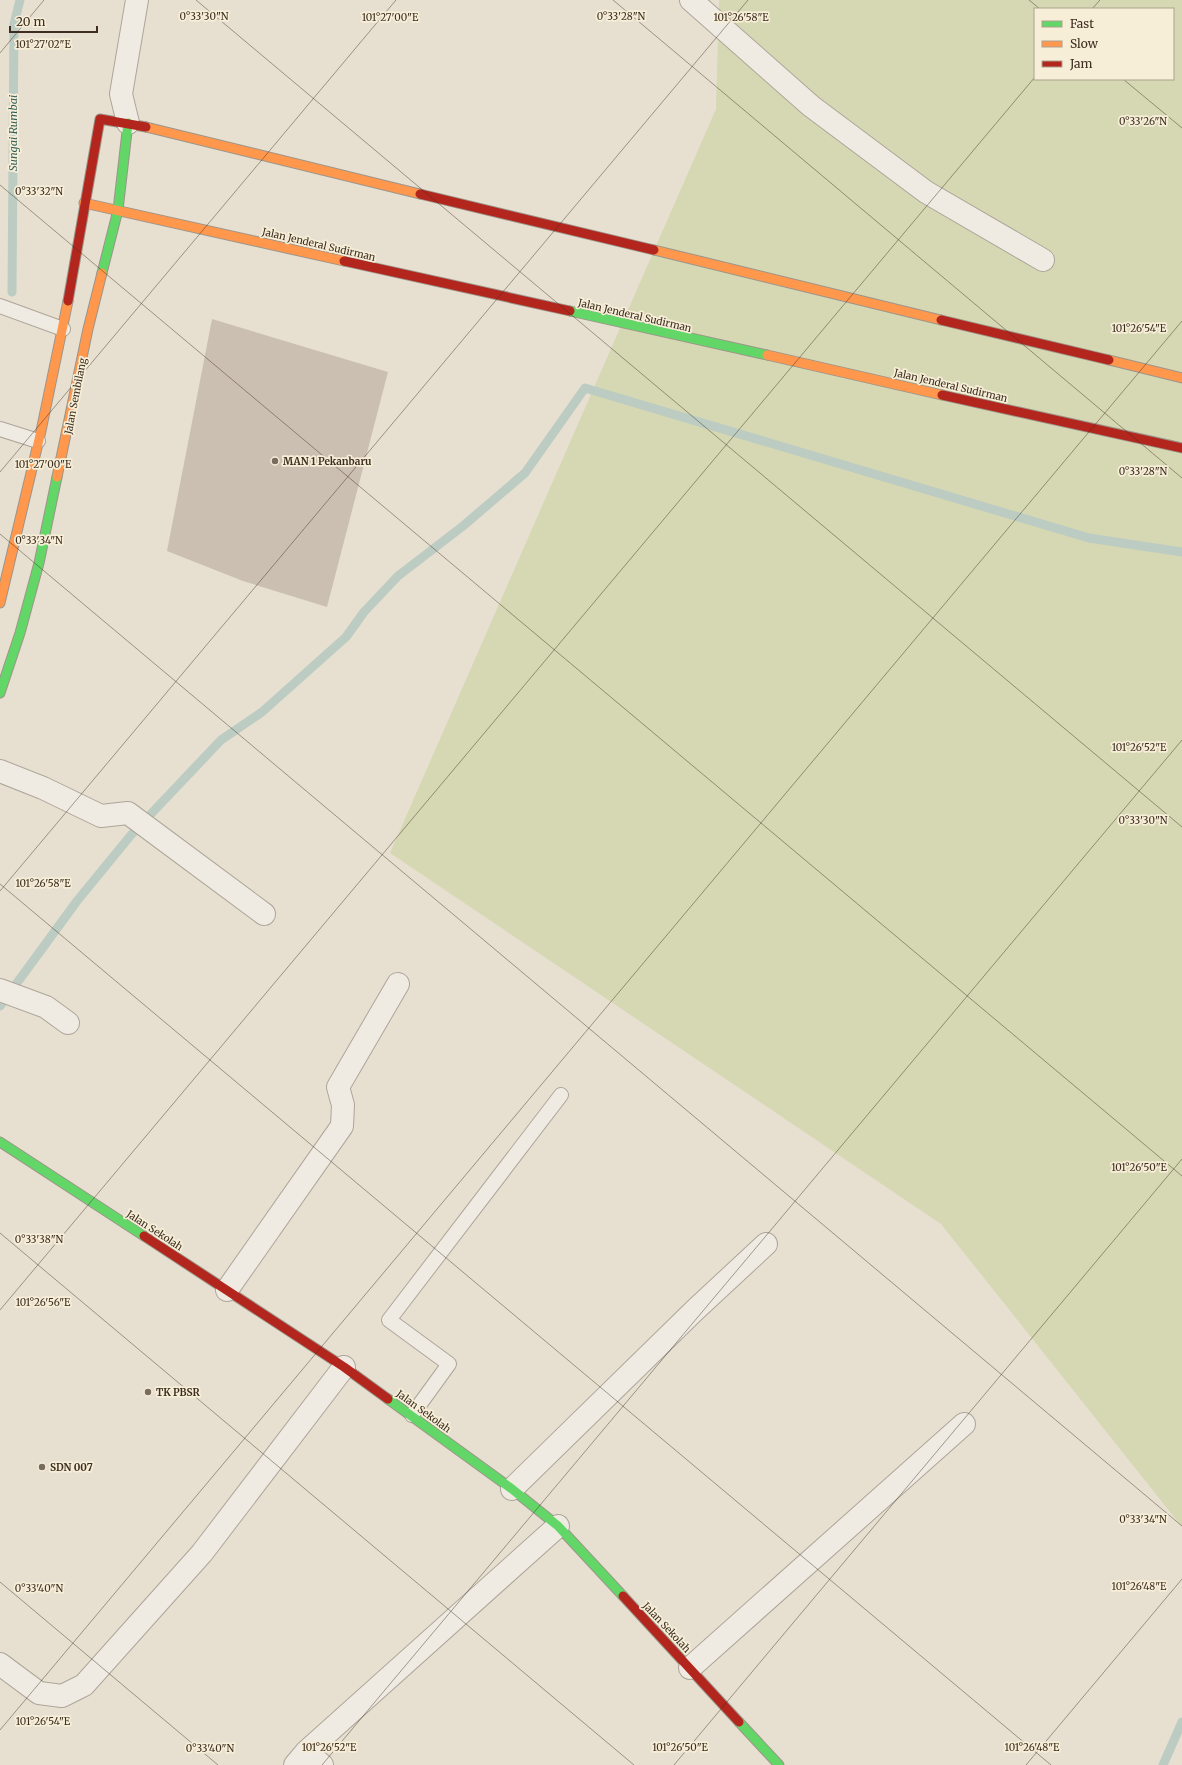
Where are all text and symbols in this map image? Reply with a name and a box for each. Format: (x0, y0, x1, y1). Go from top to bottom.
scale bar (10, 8, 97, 34)
legend (1034, 8, 1174, 80)
text: 0°33'30"N (180, 10, 229, 23)
text: 0°33'28"N (597, 10, 646, 23)
text: 101°27'00"E (362, 11, 419, 24)
text: 101°26'58"E (713, 11, 769, 24)
text: 20 m (16, 14, 45, 29)
text: Fast (1070, 16, 1094, 31)
text: Slow (1070, 36, 1099, 51)
text: 101°27'02"E (15, 38, 71, 51)
text: Jam (1069, 56, 1093, 71)
water label: Sungai Rumbai (6, 95, 20, 171)
text: 0°33'26"N (1119, 115, 1167, 128)
text: 0°33'32"N (15, 185, 63, 198)
street label: Jalan Jenderal Sudirman (260, 225, 377, 264)
street label: Jalan Jenderal Sudirman (576, 296, 693, 335)
text: 101°26'54"E (1112, 322, 1167, 335)
street label: Jalan Sembilang (62, 357, 89, 436)
street label: Jalan Jenderal Sudirman (892, 366, 1009, 405)
place label: MAN 1 Pekanbaru (283, 455, 372, 468)
marker: MAN 1 Pekanbaru (270, 456, 280, 466)
text: 101°27'00"E (15, 458, 72, 471)
text: 0°33'28"N (1119, 465, 1168, 478)
text: 0°33'34"N (15, 534, 63, 547)
text: 101°26'52"E (1112, 741, 1167, 754)
text: 0°33'30"N (1119, 814, 1168, 827)
text: 101°26'58"E (15, 877, 71, 890)
text: 101°26'50"E (1111, 1161, 1167, 1174)
street label: Jalan Sekolah (123, 1207, 186, 1254)
text: 0°33'38"N (15, 1233, 63, 1246)
text: 101°26'56"E (16, 1296, 71, 1309)
place label: TK PBSR (156, 1386, 200, 1399)
marker: TK PBSR (143, 1387, 153, 1397)
street label: Jalan Sekolah (393, 1387, 454, 1436)
place label: SDN 007 (50, 1461, 93, 1474)
marker: SDN 007 (37, 1462, 47, 1472)
text: 0°33'34"N (1119, 1513, 1167, 1526)
text: 101°26'48"E (1112, 1580, 1167, 1593)
text: 0°33'40"N (15, 1582, 63, 1595)
street label: Jalan Sekolah (639, 1599, 694, 1656)
text: 101°26'54"E (16, 1715, 71, 1728)
text: 101°26'52"E (302, 1741, 357, 1754)
text: 101°26'50"E (652, 1741, 708, 1754)
text: 101°26'48"E (1005, 1741, 1060, 1754)
text: 0°33'40"N (186, 1742, 234, 1755)

